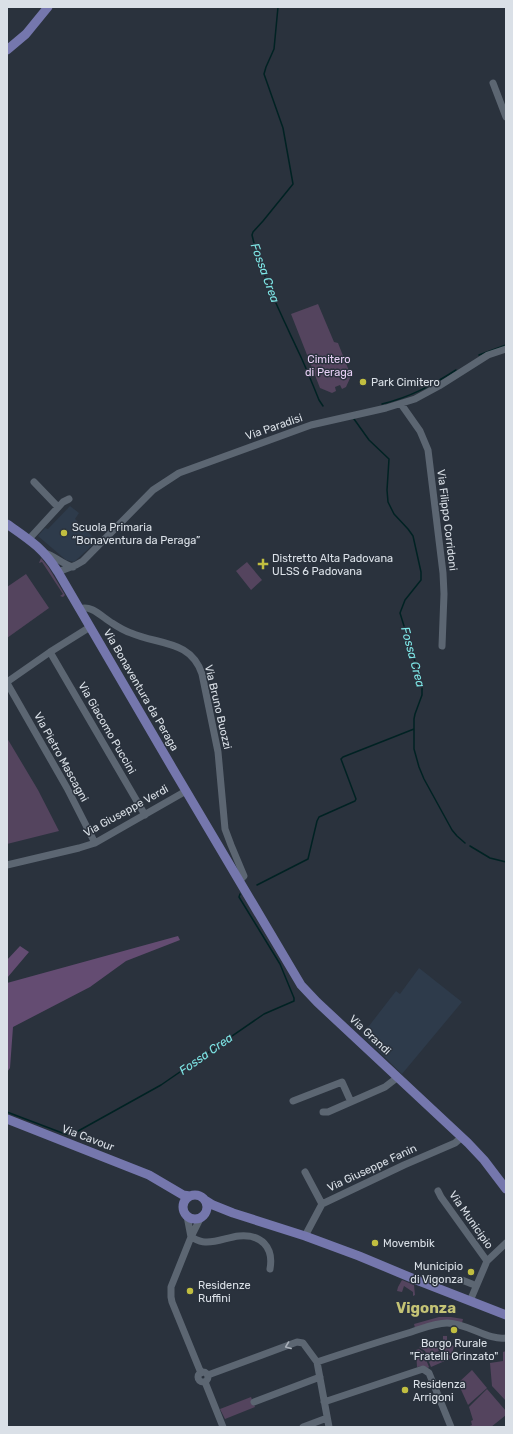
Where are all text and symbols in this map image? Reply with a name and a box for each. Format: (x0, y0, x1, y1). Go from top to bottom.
water label: Fossa Crea (248, 241, 282, 305)
park label: Cimitero di Peraga (305, 353, 353, 379)
place label: Park Cimitero (371, 376, 440, 389)
marker: Park Cimitero (358, 377, 368, 387)
street label: Via Paradisi (244, 411, 304, 443)
street label: Via Filippo Corridoni (434, 469, 460, 571)
place label: Scuola Primaria “Bonaventura da Peraga” (72, 521, 200, 547)
marker: Scuola Primaria “Bonaventura da Peraga” (59, 528, 69, 538)
place label: Distretto Alta Padovana ULSS 6 Padovana (272, 552, 393, 578)
marker: Distretto Alta Padovana ULSS 6 Padovana (257, 558, 269, 570)
water label: Fossa Crea (398, 625, 428, 689)
street label: Via Bonaventura da Peraga (101, 627, 181, 753)
street label: Via Bruno Buozzi (202, 663, 234, 751)
street label: Via Giacomo Puccini (75, 680, 139, 776)
street label: Via Pietro Mascagni (31, 710, 91, 804)
street label: Via Giuseppe Verdi (81, 782, 171, 840)
street label: Via Grandi (347, 1012, 393, 1058)
water label: Fossa Crea (176, 1030, 236, 1078)
street label: Via Cavour (60, 1122, 117, 1154)
street label: Via Giuseppe Fanin (325, 1142, 419, 1194)
street label: Via Municipio (446, 1189, 496, 1251)
place label: Movembik (383, 1237, 435, 1250)
marker: Movembik (370, 1238, 380, 1248)
place label: Municipio di Vigonza (410, 1260, 463, 1286)
marker: Municipio di Vigonza (466, 1267, 476, 1277)
place label: Residenze Ruffini (198, 1279, 251, 1305)
marker: Residenze Ruffini (185, 1286, 195, 1296)
district label: Vigonza (396, 1299, 456, 1317)
marker: Borgo Rurale "Fratelli Grinzato" (449, 1325, 459, 1335)
place label: Borgo Rurale "Fratelli Grinzato" (410, 1337, 498, 1363)
one-way arrow (285, 1341, 292, 1349)
place label: Residenza Arrigoni (413, 1378, 466, 1404)
marker: Residenza Arrigoni (400, 1385, 410, 1395)

